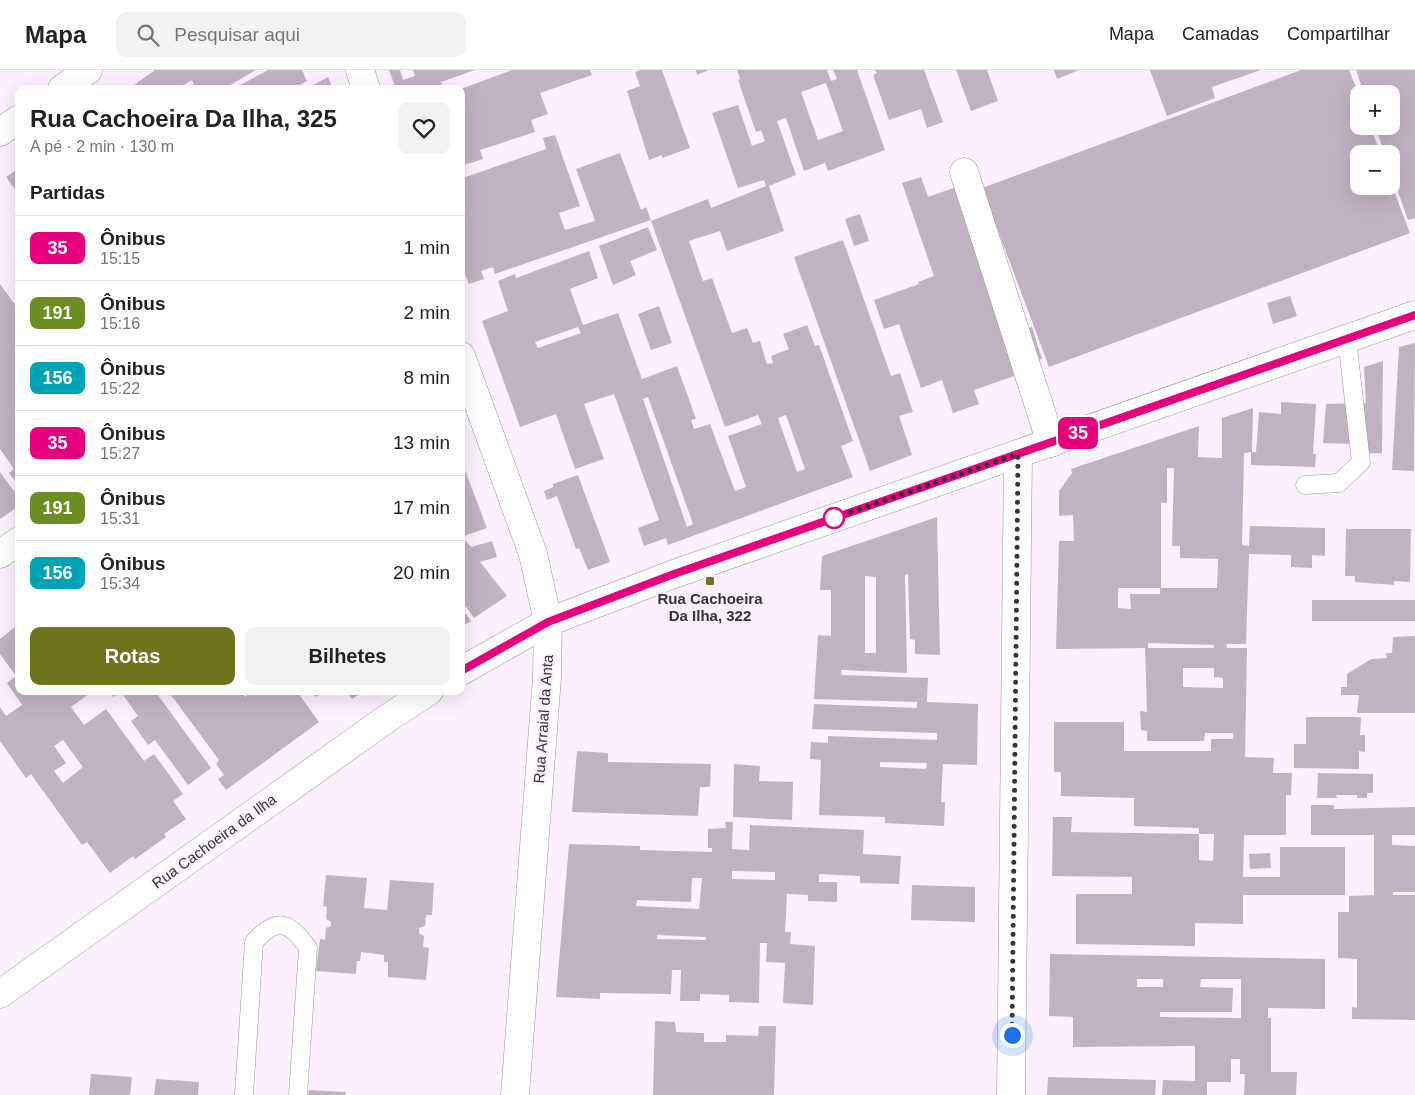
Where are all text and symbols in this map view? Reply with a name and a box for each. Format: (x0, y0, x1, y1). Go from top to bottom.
search box (116, 12, 466, 57)
text: Mapa (25, 21, 86, 48)
icon: search (134, 21, 162, 49)
text: Pesquisar aqui (174, 24, 300, 45)
text: Mapa (1109, 24, 1154, 44)
text: Camadas (1182, 24, 1259, 44)
text: Compartilhar (1287, 24, 1390, 44)
map controls (1350, 85, 1400, 195)
button: + (1350, 85, 1400, 135)
button: heart (398, 102, 450, 154)
text: Rua Cachoeira Da Ilha, 325 (30, 105, 337, 132)
text: A pé · 2 min · 130 m (30, 138, 174, 155)
button: − (1350, 145, 1400, 195)
text: Partidas (30, 182, 105, 203)
text: Ônibus (100, 228, 165, 249)
text: 1 min (404, 237, 450, 258)
text: 35 (47, 238, 68, 258)
text: 15:15 (100, 250, 140, 267)
text: Ônibus (100, 293, 165, 314)
text: 2 min (404, 302, 450, 323)
text: 191 (42, 303, 73, 323)
text: 15:16 (100, 315, 140, 332)
text: Ônibus (100, 358, 165, 379)
text: 8 min (404, 367, 450, 388)
text: 156 (42, 368, 73, 388)
text: 15:22 (100, 380, 140, 397)
line badge: 35 (1056, 417, 1100, 449)
text: Ônibus (100, 423, 165, 444)
text: 35 (1068, 423, 1088, 443)
text: 13 min (393, 432, 450, 453)
text: 35 (47, 433, 68, 453)
text: 15:27 (100, 445, 140, 462)
text: Ônibus (100, 488, 165, 509)
text: 17 min (393, 497, 450, 518)
text: 191 (42, 498, 73, 518)
unlabelled marker (823, 507, 845, 529)
text: 15:31 (100, 510, 140, 527)
text: Ônibus (100, 553, 165, 574)
text: 20 min (393, 562, 450, 583)
text: 156 (42, 563, 73, 583)
text: 15:34 (100, 575, 140, 592)
marker: Rua Cachoeira Da Ilha, 322 (704, 575, 716, 587)
place label: Rua Cachoeira Da Ilha, 322 (657, 590, 763, 624)
button: Rotas (30, 627, 235, 685)
button: Bilhetes (245, 627, 450, 685)
street label: Rua Arraial da Anta (530, 653, 556, 784)
street label: Rua Cachoeira da Ilha (149, 790, 280, 892)
your location (1000, 1023, 1025, 1048)

